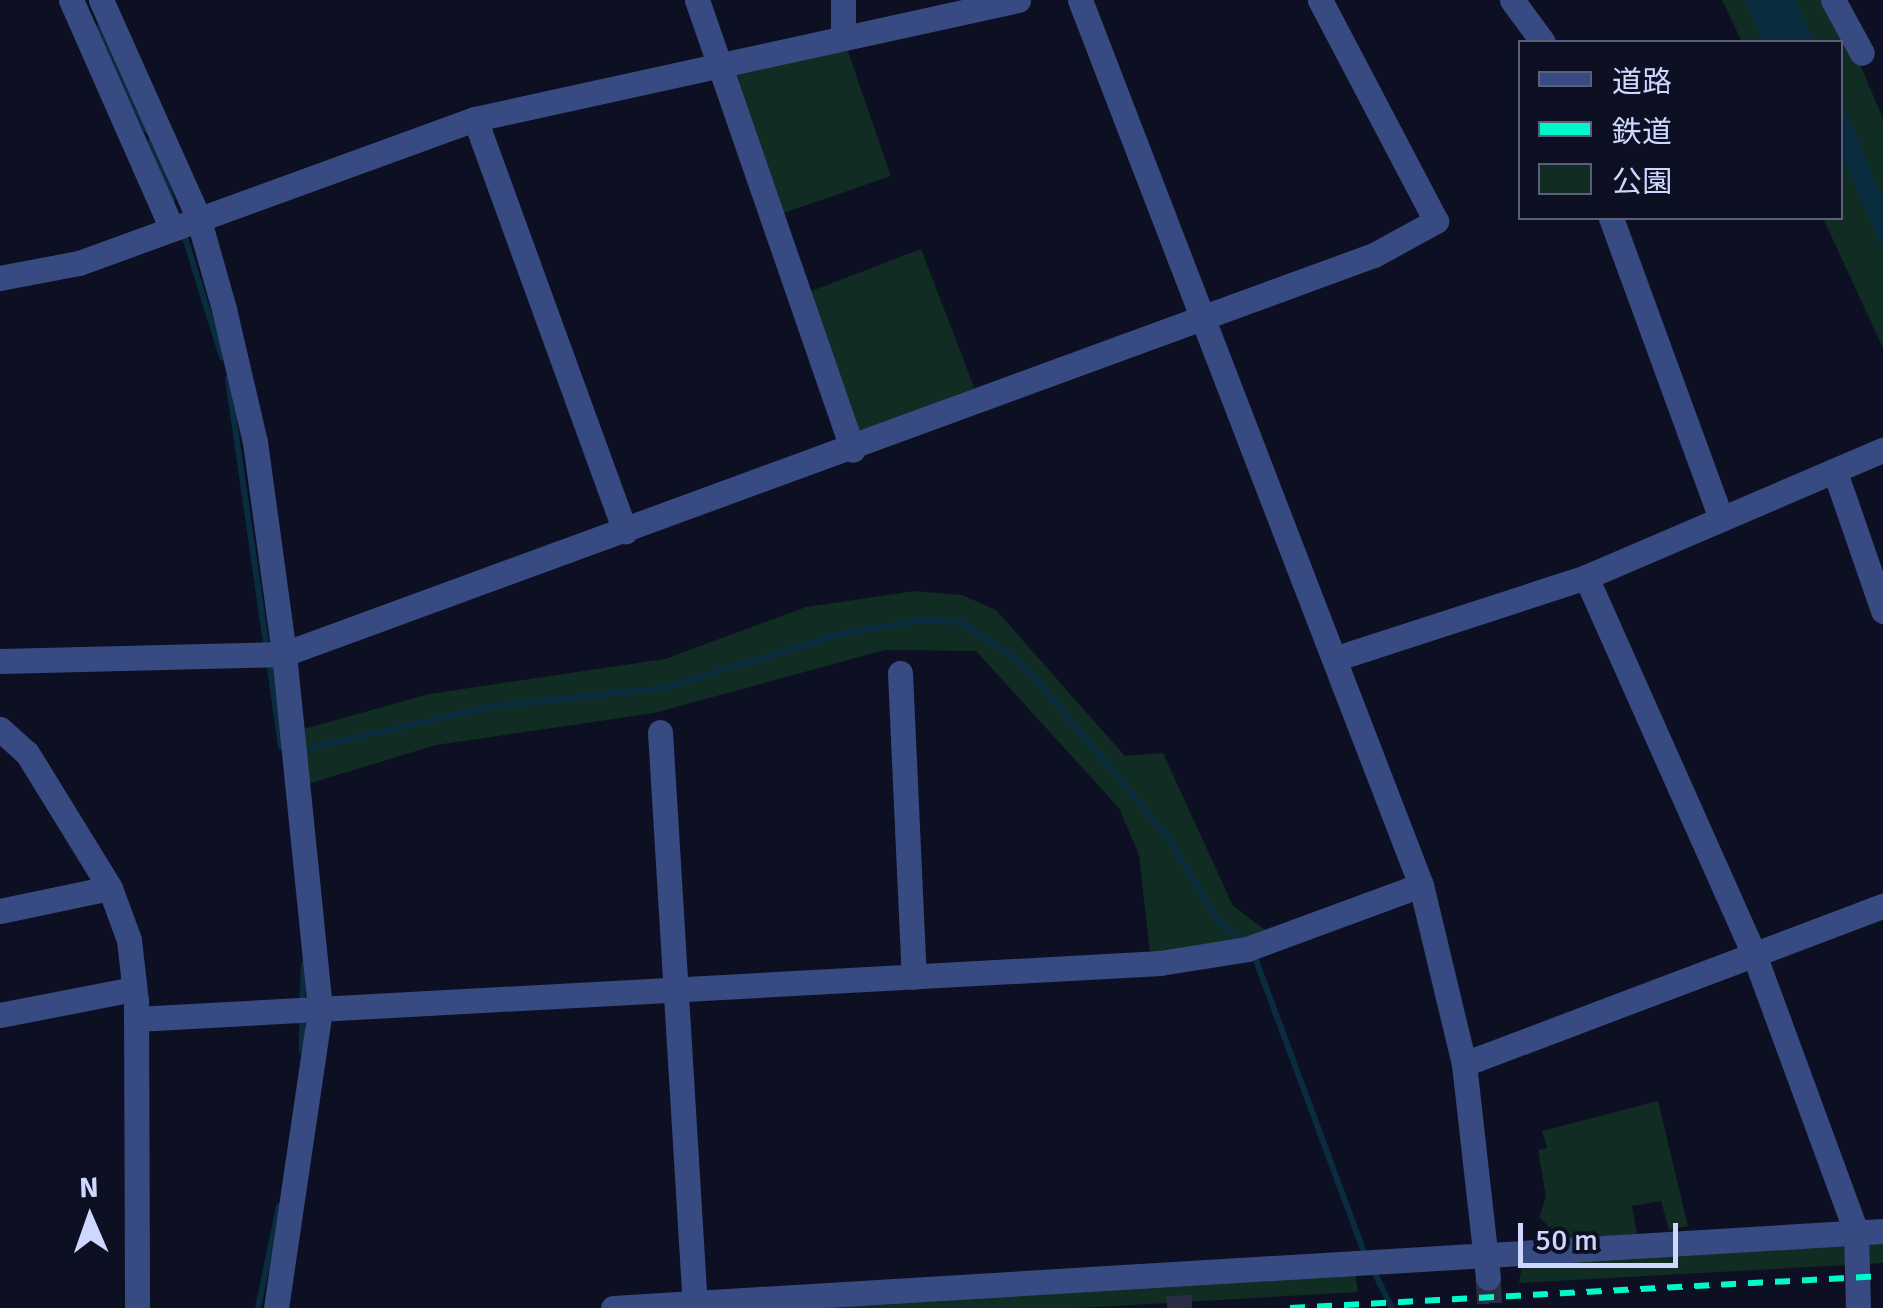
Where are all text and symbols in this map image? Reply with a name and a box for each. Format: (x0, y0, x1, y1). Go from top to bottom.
legend (1518, 40, 1843, 220)
text: 道路 (1612, 64, 1672, 101)
text: 鉄道 (1612, 114, 1672, 151)
text: 公園 (1612, 164, 1672, 201)
north arrow (40, 1168, 140, 1268)
text: N (79, 1171, 99, 1205)
scale bar (1523, 1203, 1683, 1265)
text: 50 m (1535, 1222, 1598, 1259)

